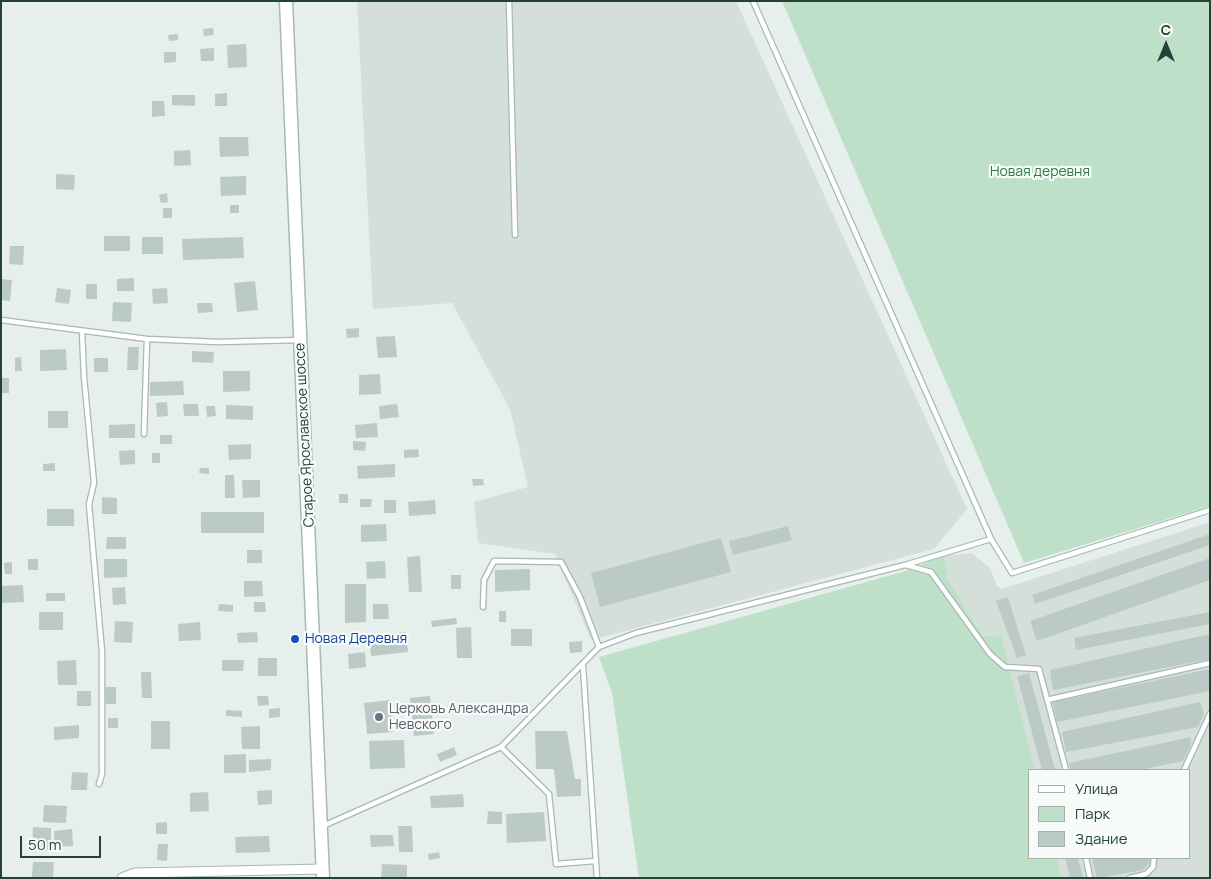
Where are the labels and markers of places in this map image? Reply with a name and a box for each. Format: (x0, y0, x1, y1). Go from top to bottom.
place label: Новая Деревня (305, 631, 407, 647)
marker: Новая Деревня (289, 633, 301, 645)
place label: Церковь Александра Невского (389, 701, 528, 734)
marker: Церковь Александра Невского (373, 711, 385, 723)

